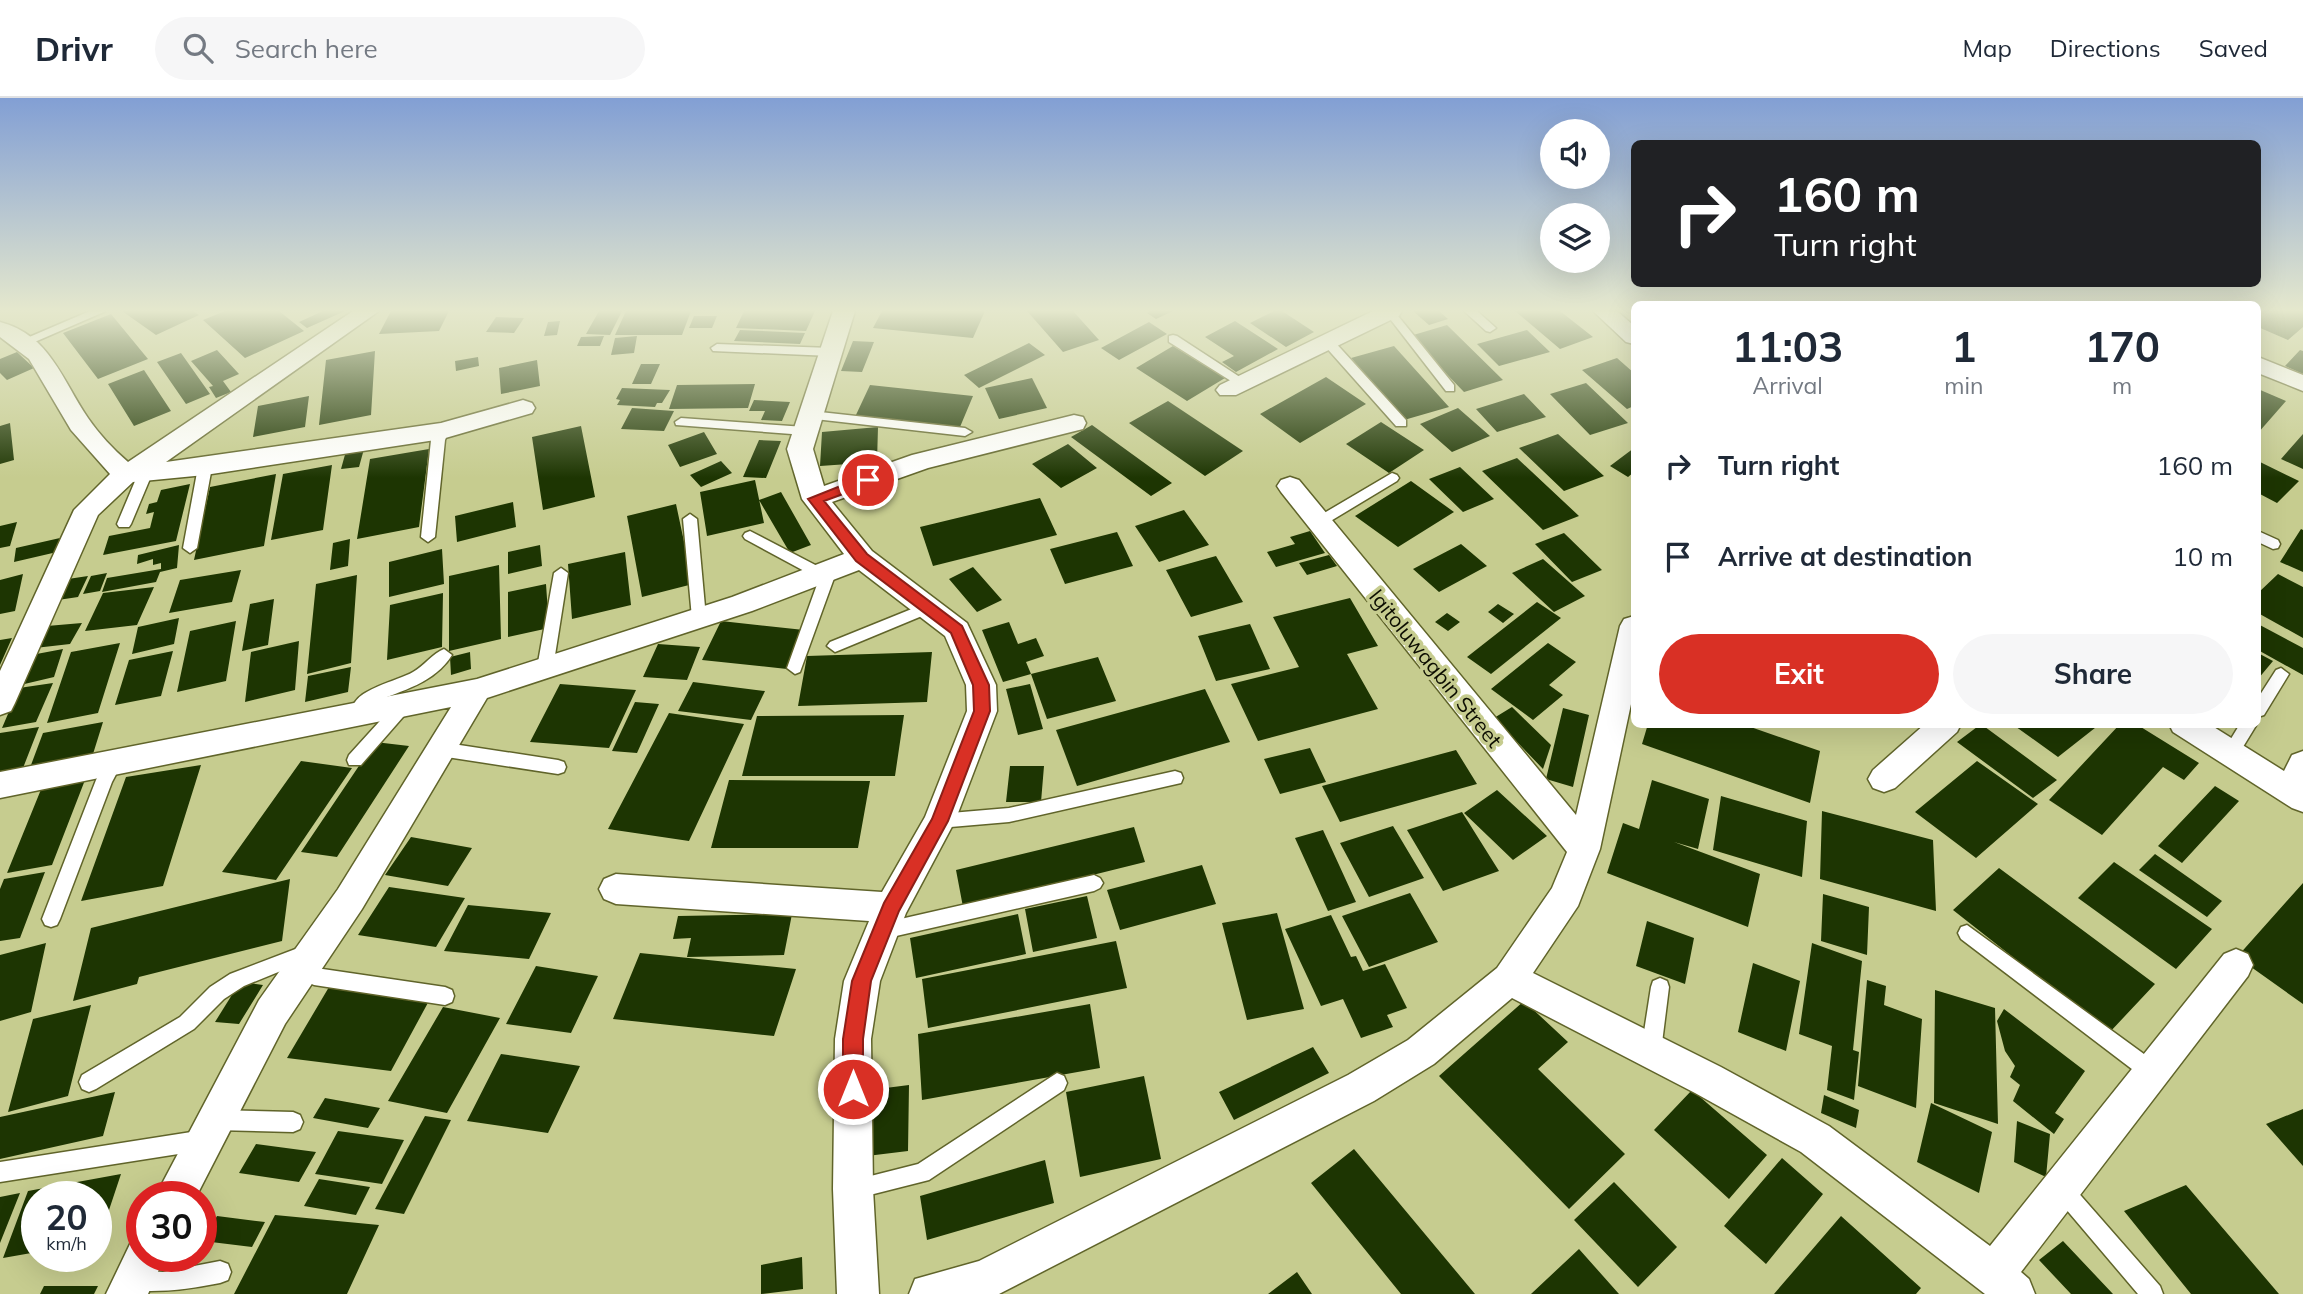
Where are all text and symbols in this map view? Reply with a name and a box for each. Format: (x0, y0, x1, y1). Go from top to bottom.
search box (155, 17, 645, 80)
text: Drivr (35, 28, 113, 69)
icon: search (179, 29, 217, 67)
text: Search here (235, 32, 378, 65)
text: Map (1962, 33, 2012, 63)
text: Directions (2050, 33, 2161, 63)
text: Saved (2199, 33, 2268, 63)
map controls (1540, 119, 1610, 273)
button: sound (1540, 119, 1610, 189)
text: 160 m (1774, 163, 1920, 224)
icon: right (1659, 168, 1750, 259)
button: layers (1540, 203, 1610, 273)
text: Turn right (1774, 224, 1917, 264)
text: 11:03 (1732, 320, 1843, 373)
text: 1 (1951, 320, 1976, 373)
text: 170 (2084, 320, 2160, 373)
text: Arrival (1752, 371, 1823, 400)
text: min (1944, 371, 1983, 400)
text: m (2112, 371, 2132, 400)
icon: right (1659, 447, 1697, 485)
text: Turn right (1718, 449, 1839, 482)
text: 160 m (2157, 449, 2233, 482)
pin (838, 450, 898, 510)
icon: arrive (849, 461, 887, 499)
icon: arrive (1659, 538, 1697, 576)
text: Arrive at destination (1718, 540, 1973, 573)
text: 10 m (2172, 540, 2233, 573)
street label: Igitoluwagbin Street (1364, 584, 1508, 752)
button: Exit (1659, 634, 1939, 714)
button: Share (1953, 634, 2233, 714)
position arrow (816, 1052, 890, 1126)
speed limit sign: 30 (126, 1181, 217, 1272)
text: 20 (45, 1195, 88, 1239)
text: km/h (46, 1232, 87, 1255)

